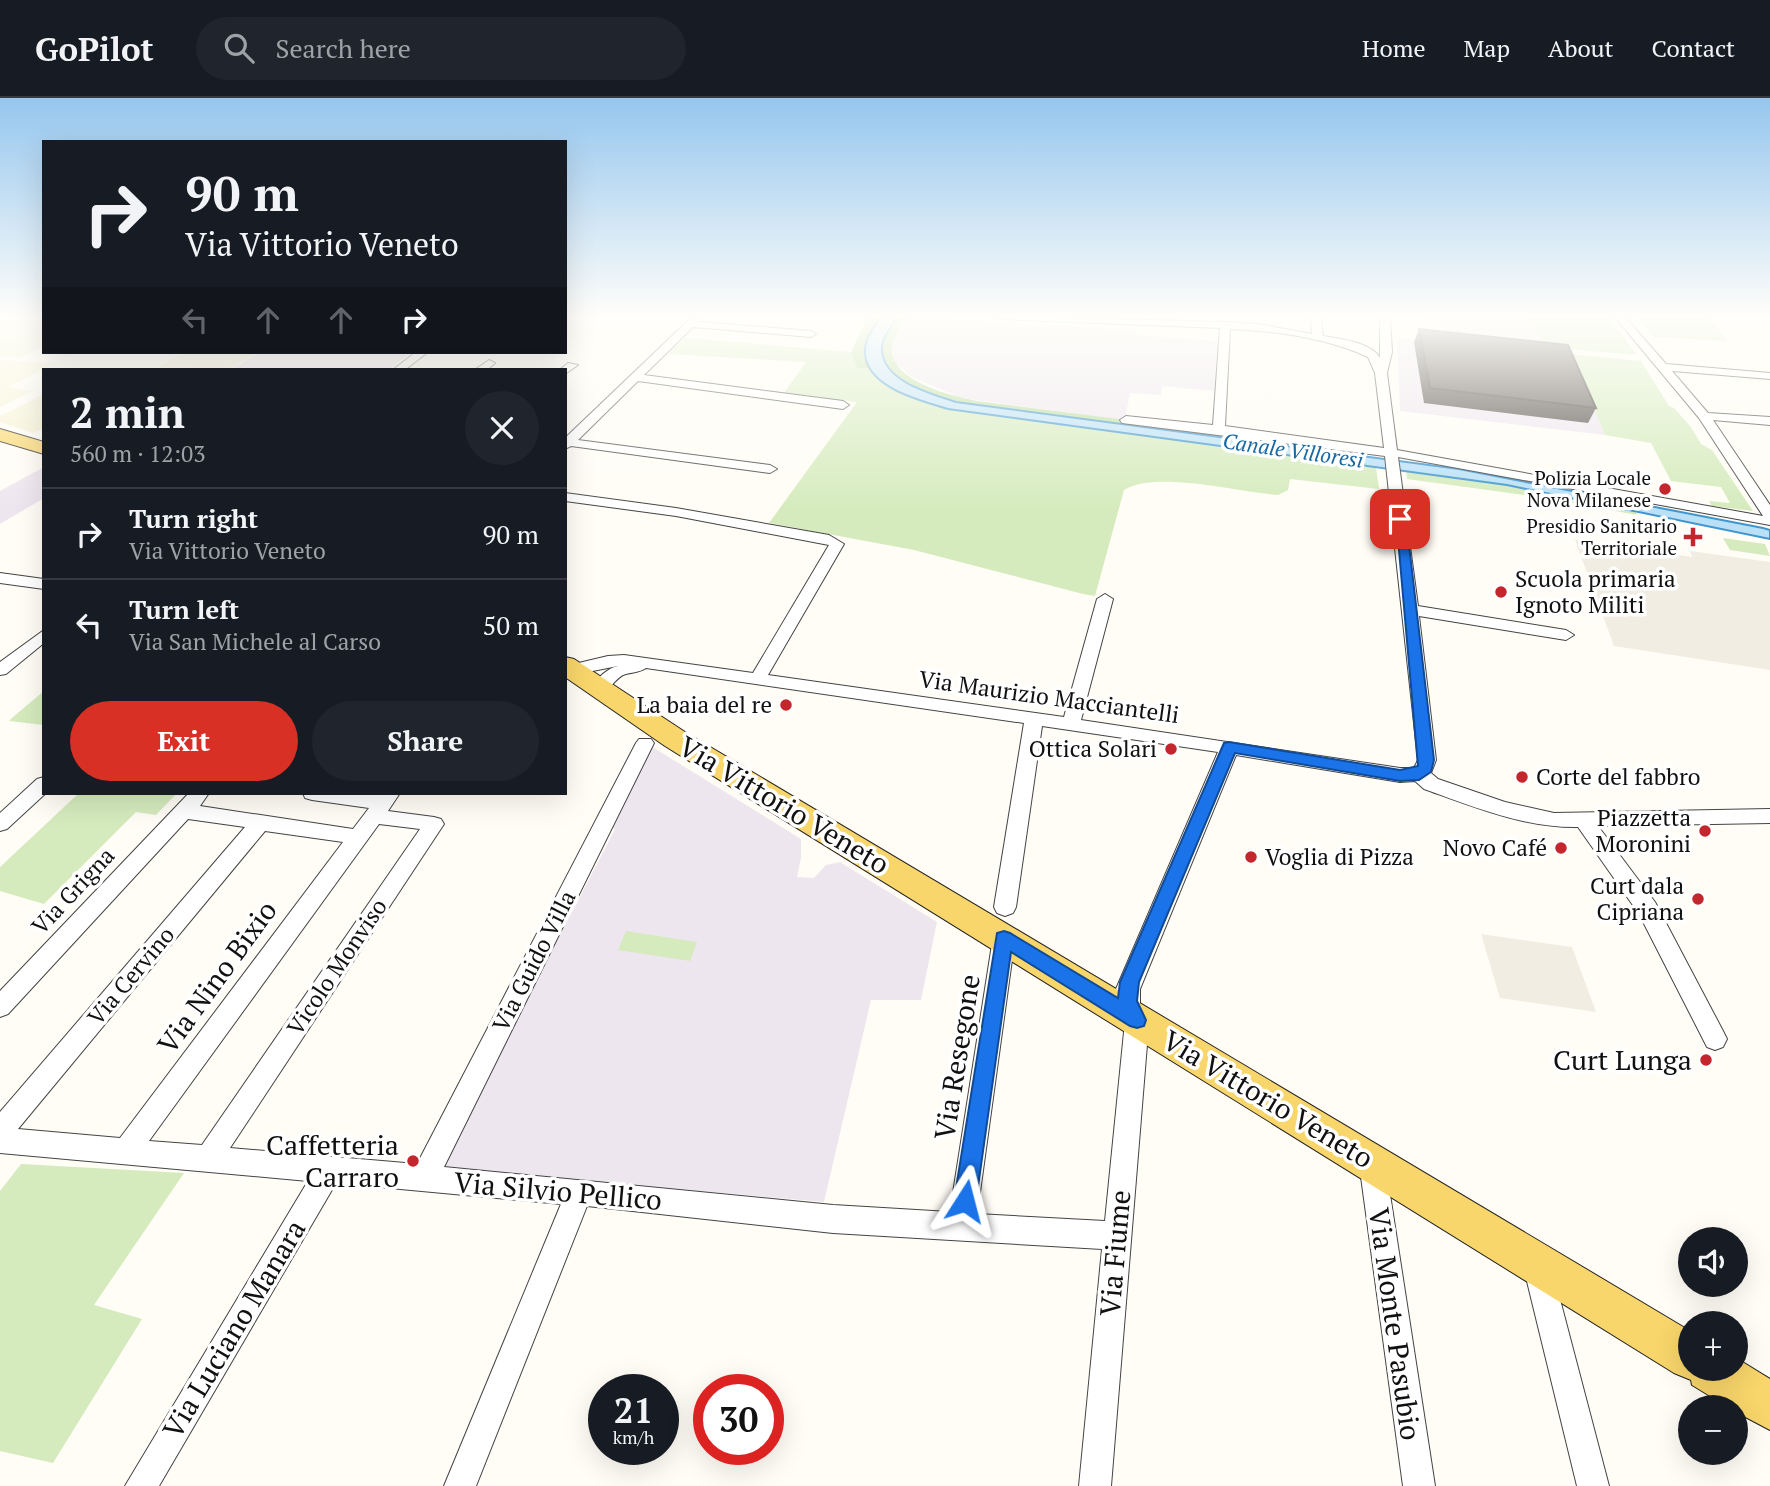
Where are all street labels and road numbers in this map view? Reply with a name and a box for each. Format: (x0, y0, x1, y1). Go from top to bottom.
street label: Via Maurizio Macciantelli (917, 663, 1181, 730)
street label: Via Vittorio Veneto (672, 727, 896, 882)
street label: Via Grigna (24, 840, 121, 941)
street label: Via Guido Villa (485, 885, 583, 1037)
street label: Vicolo Monviso (279, 892, 394, 1041)
street label: Via Nino Bixio (149, 893, 285, 1061)
street label: Via Cervino (80, 920, 181, 1032)
street label: Via Resegone (925, 972, 988, 1142)
street label: Via Vittorio Veneto (1156, 1021, 1380, 1176)
street label: Via Silvio Pellico (453, 1163, 664, 1218)
street label: Via Fiume (1091, 1188, 1138, 1318)
street label: Via Monte Pasubio (1361, 1205, 1430, 1443)
street label: Via Luciano Manara (154, 1213, 313, 1445)

